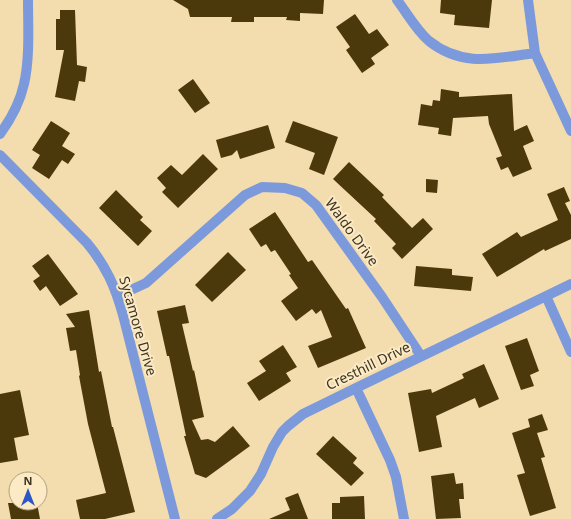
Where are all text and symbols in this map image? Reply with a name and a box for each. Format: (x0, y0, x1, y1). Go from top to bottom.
street label: Waldo Drive (321, 194, 384, 270)
street label: Sycamore Drive (115, 274, 162, 378)
street label: Cresthill Drive (322, 337, 413, 394)
north arrow (8, 471, 48, 511)
text: N (24, 473, 32, 488)

